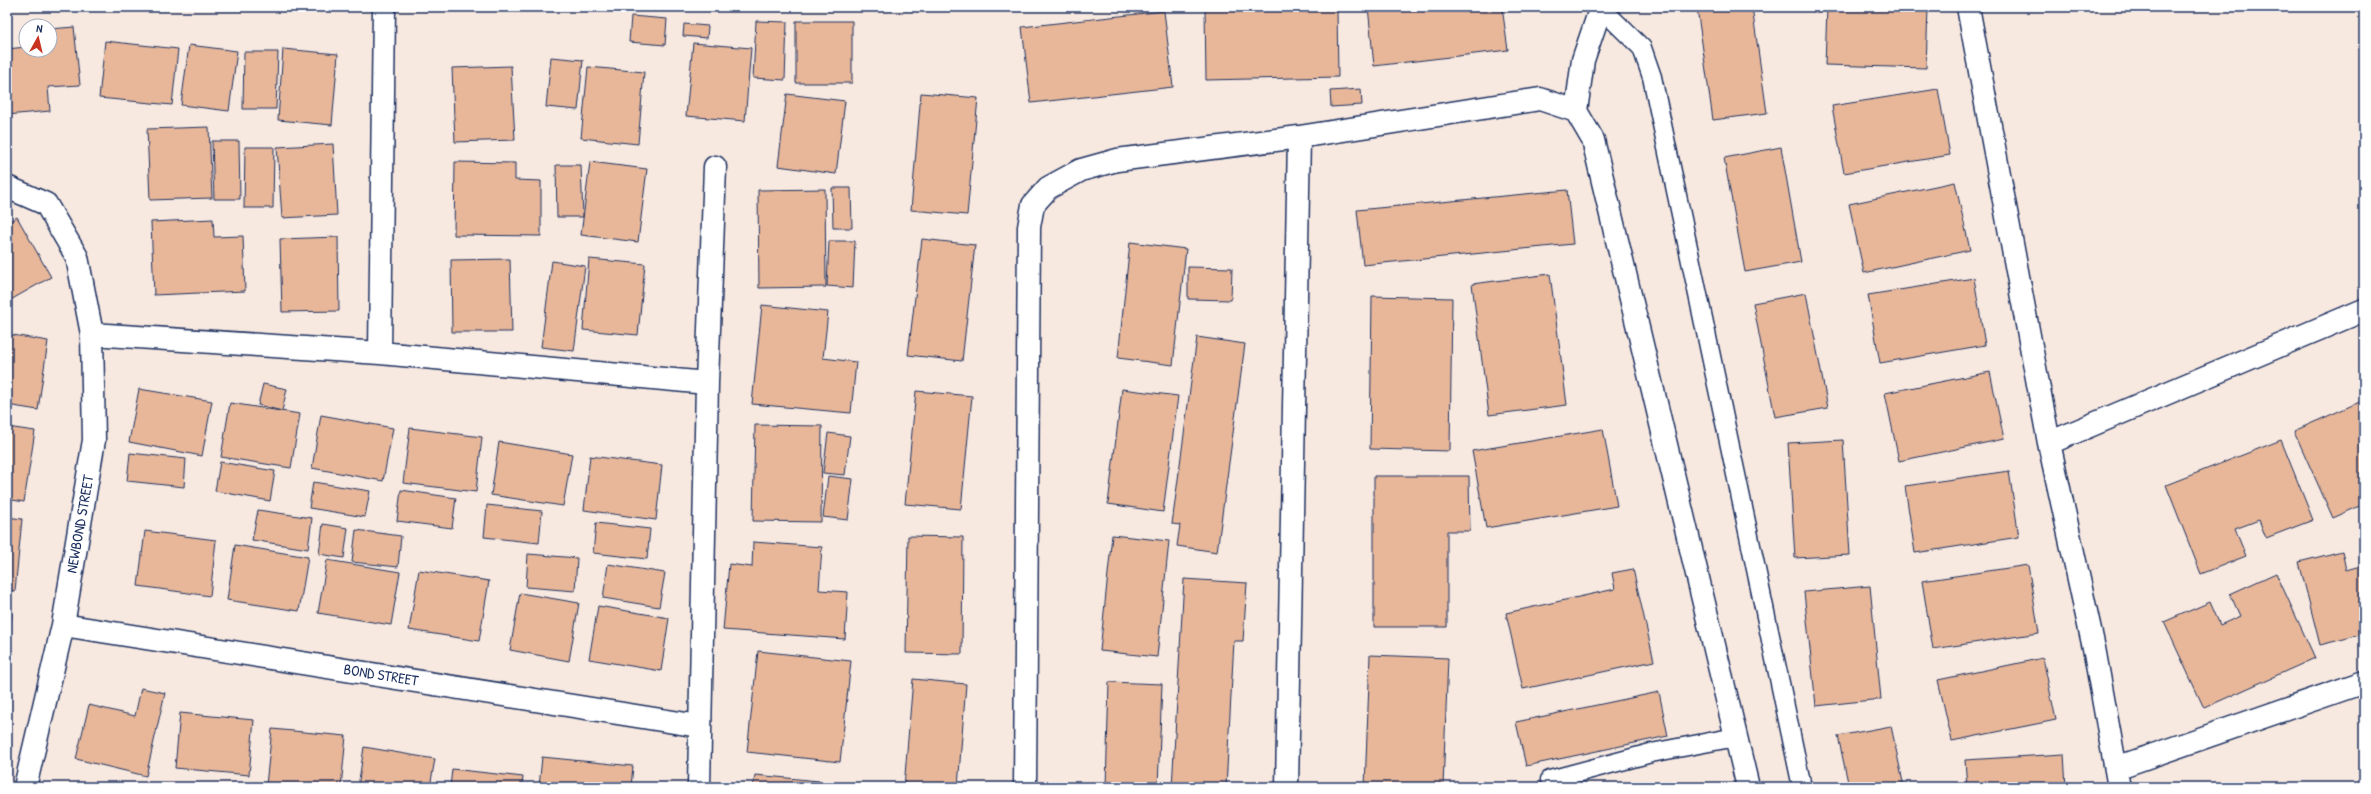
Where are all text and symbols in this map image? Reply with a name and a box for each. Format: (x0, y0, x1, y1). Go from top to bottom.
north arrow (18, 18, 58, 58)
text: N (36, 21, 43, 35)
street label: NEWBOND STREET (61, 472, 99, 575)
street label: BOND STREET (342, 658, 421, 691)

